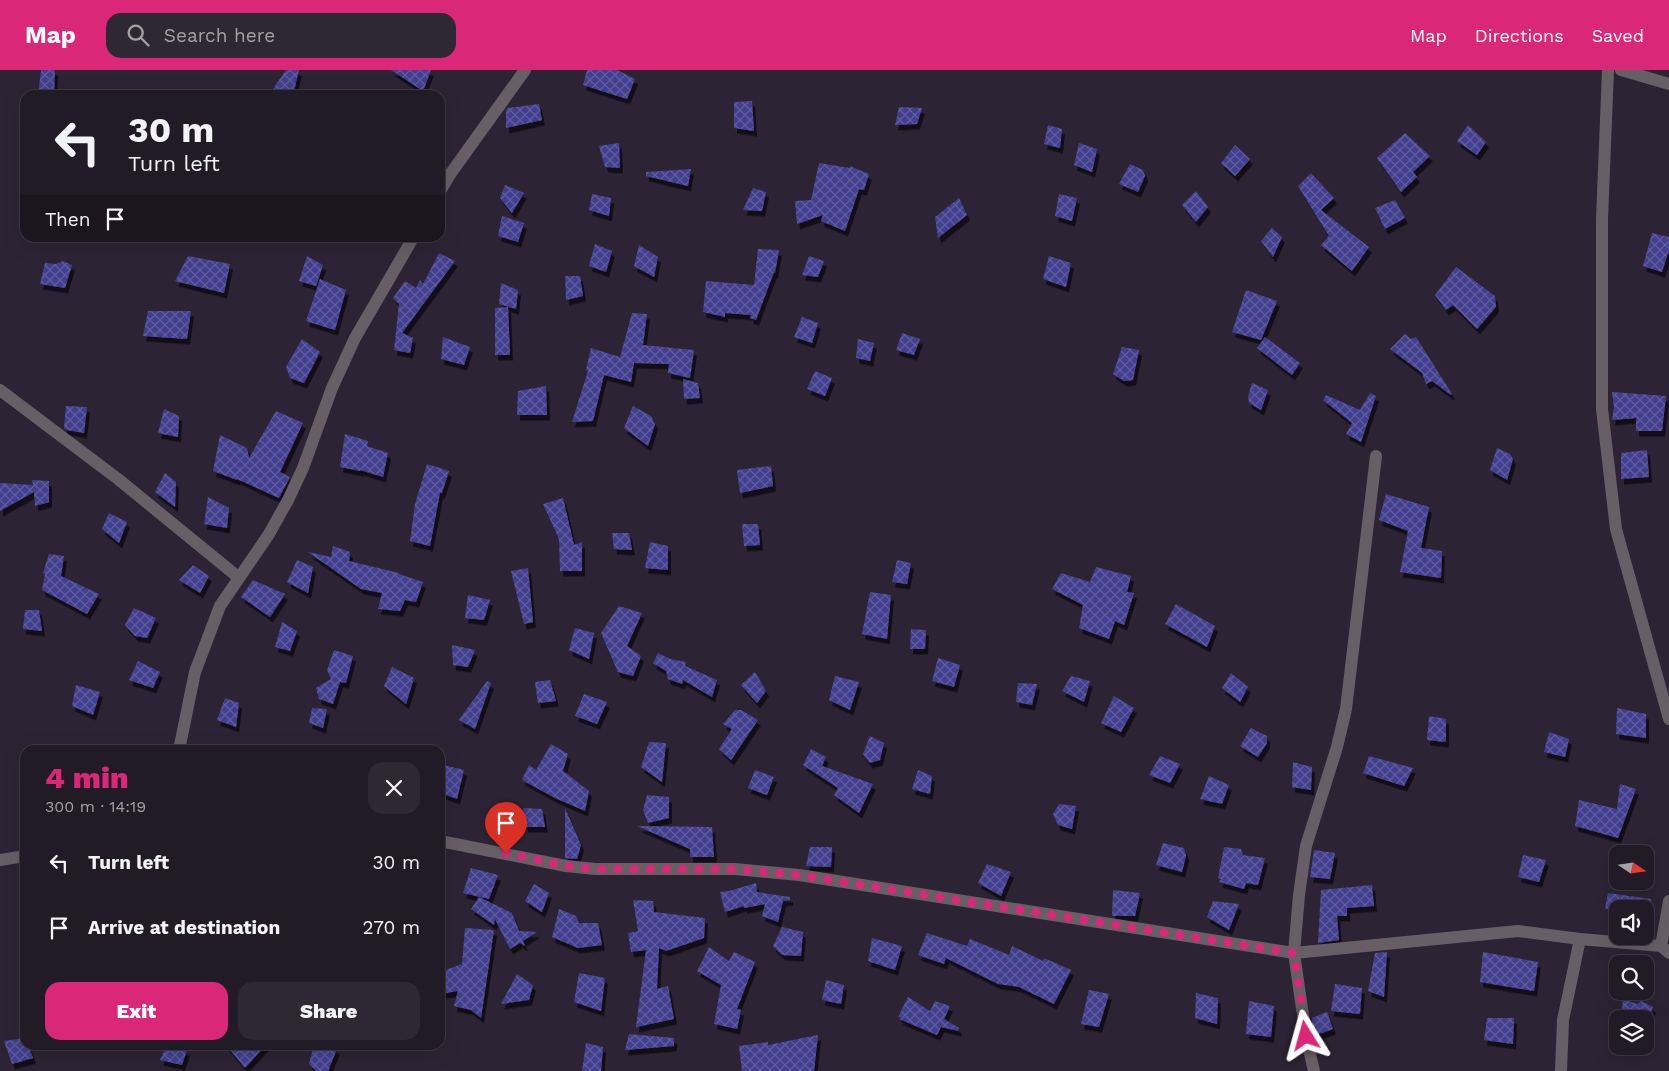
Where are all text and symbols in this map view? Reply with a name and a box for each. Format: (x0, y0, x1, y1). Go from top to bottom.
search box (106, 13, 456, 58)
text: Map (25, 21, 76, 49)
icon: search (124, 21, 152, 49)
text: Search here (164, 24, 275, 47)
text: Map (1410, 25, 1447, 46)
text: Directions (1475, 25, 1564, 46)
text: Saved (1592, 25, 1644, 46)
text: 30 m (128, 109, 214, 151)
icon: left (45, 110, 110, 175)
text: Turn left (128, 151, 220, 176)
icon: arrive (101, 205, 129, 233)
text: Then (45, 208, 91, 231)
text: 4 min (45, 760, 129, 795)
button: close (368, 762, 420, 814)
text: 300 m · 14:19 (45, 797, 146, 816)
pin (485, 802, 527, 853)
icon: arrive (492, 809, 520, 837)
north arrow (1609, 845, 1654, 890)
map controls (1609, 845, 1654, 1055)
icon: left (45, 849, 73, 877)
text: Turn left (88, 851, 169, 874)
text: 30 m (373, 851, 420, 874)
button: sound (1609, 900, 1654, 945)
icon: arrive (45, 914, 73, 942)
text: Arrive at destination (88, 916, 280, 939)
text: 270 m (363, 916, 420, 939)
button: search (1609, 955, 1654, 1000)
button: Exit (45, 982, 228, 1040)
button: Share (238, 982, 420, 1040)
position arrow (1279, 1009, 1331, 1061)
button: layers (1609, 1010, 1654, 1055)

